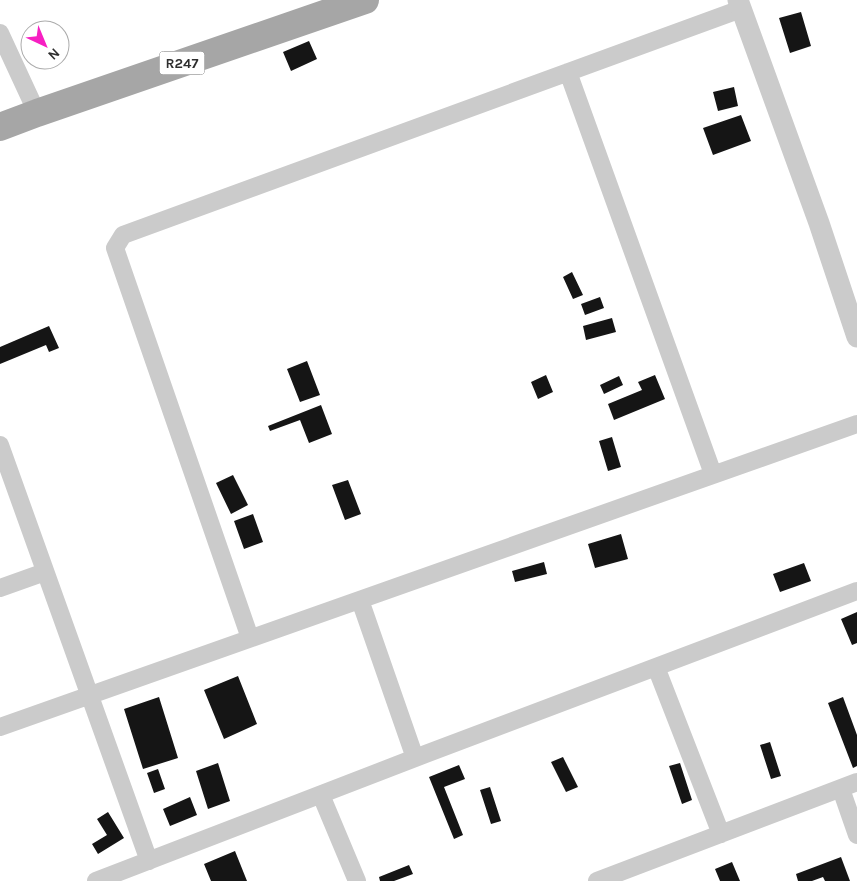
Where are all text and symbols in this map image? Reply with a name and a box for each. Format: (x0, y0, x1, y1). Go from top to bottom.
north arrow (20, 20, 70, 70)
text: N (44, 44, 63, 64)
road number: R247 (160, 52, 204, 74)

